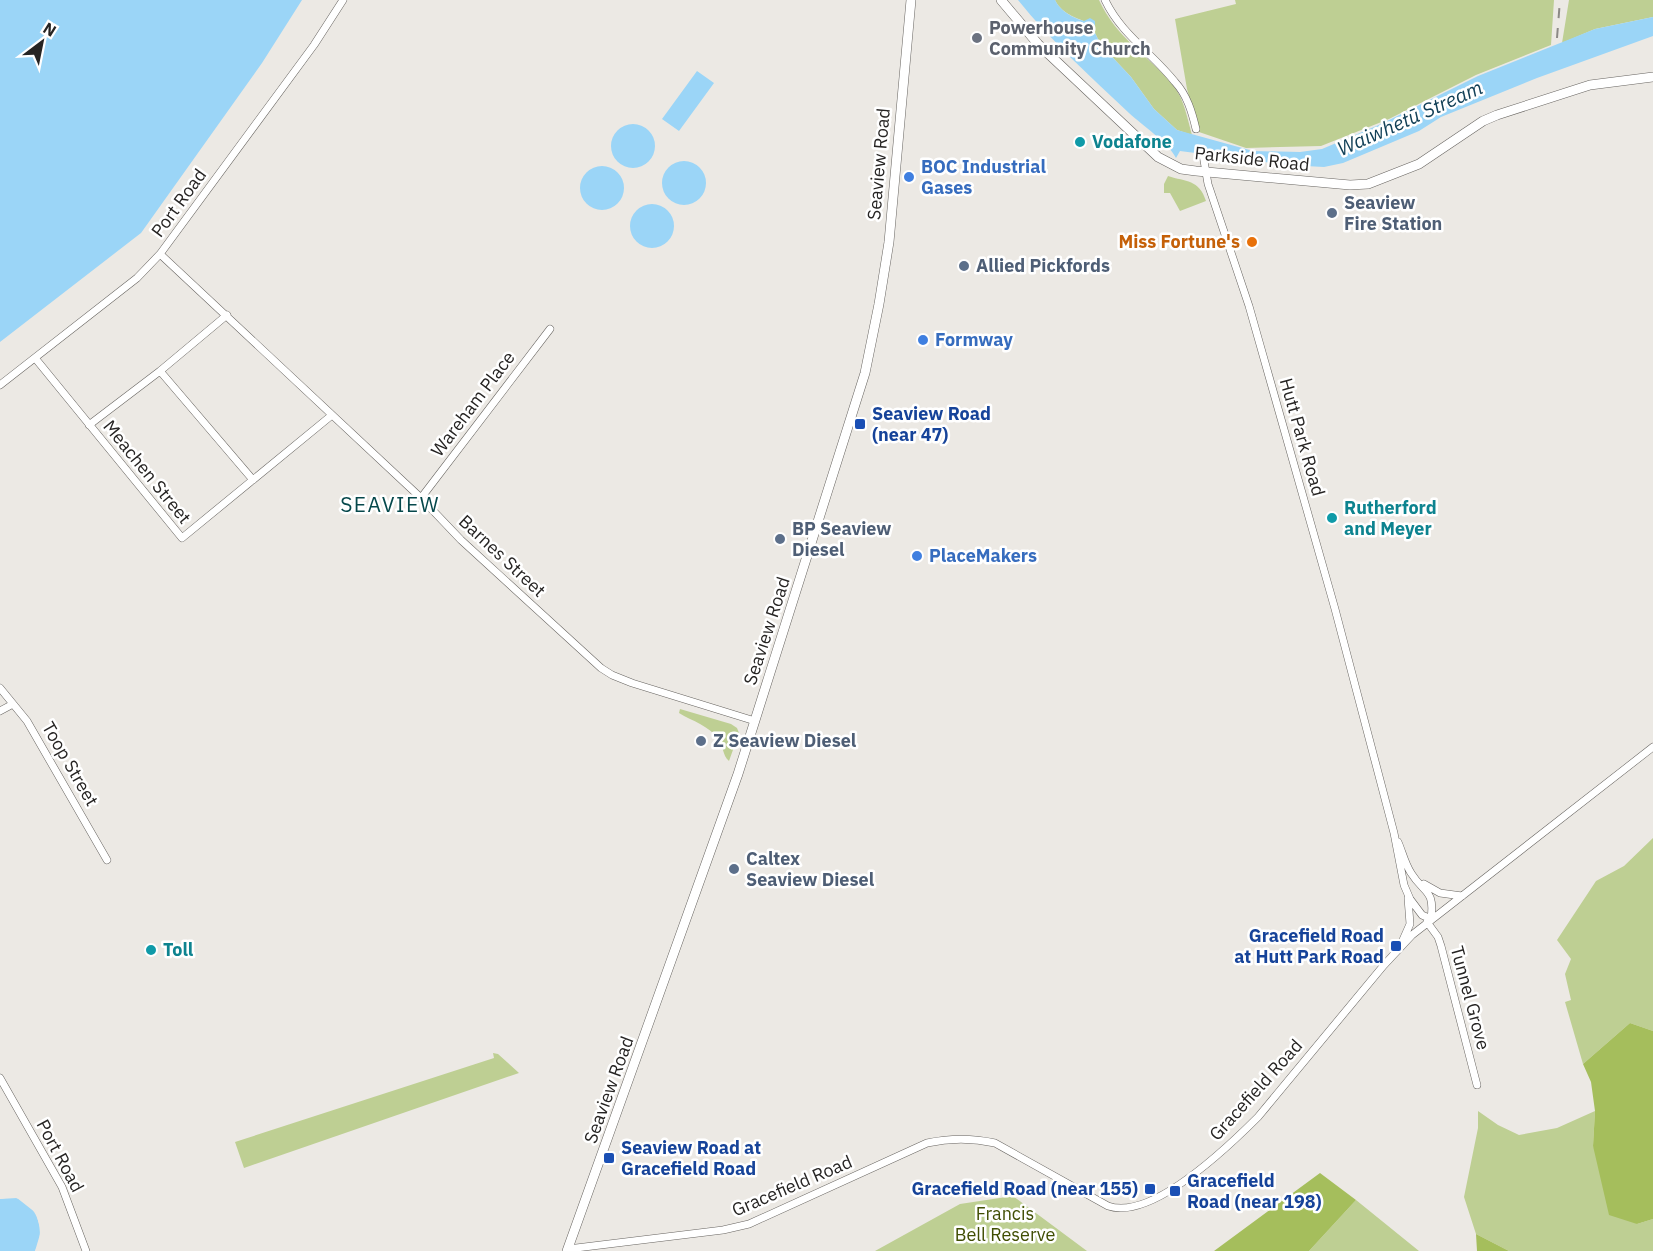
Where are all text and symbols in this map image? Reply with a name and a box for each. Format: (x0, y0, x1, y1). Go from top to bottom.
north arrow (12, 12, 72, 72)
place label: Powerhouse Community Church (989, 16, 1151, 60)
text: N (40, 18, 60, 41)
marker: Powerhouse Community Church (970, 31, 984, 45)
water label: Waiwhetū Stream (1333, 73, 1487, 162)
street label: Seaview Road (862, 107, 895, 221)
place label: Vodafone (1092, 130, 1172, 153)
marker: Vodafone (1073, 135, 1087, 149)
street label: Parkside Road (1193, 141, 1311, 176)
place label: BOC Industrial Gases (921, 155, 1046, 199)
street label: Port Road (146, 164, 211, 242)
marker: BOC Industrial Gases (902, 170, 916, 184)
place label: Seaview Fire Station (1344, 191, 1442, 235)
marker: Seaview Fire Station (1325, 206, 1339, 220)
place label: Miss Fortune's (1118, 230, 1240, 253)
marker: Miss Fortune's (1245, 235, 1259, 249)
place label: Allied Pickfords (976, 254, 1110, 277)
marker: Allied Pickfords (957, 259, 971, 273)
place label: Formway (935, 328, 1013, 351)
marker: Formway (916, 333, 930, 347)
street label: Wareham Place (426, 346, 520, 461)
street label: Hutt Park Road (1275, 375, 1330, 499)
place label: Seaview Road (near 47) (872, 402, 991, 446)
street label: Meachen Street (98, 415, 196, 528)
marker: Seaview Road (near 47) (853, 417, 867, 431)
district label: SEAVIEW (340, 490, 440, 518)
place label: Rutherford and Meyer (1344, 496, 1437, 540)
street label: Barnes Street (454, 510, 551, 602)
marker: Rutherford and Meyer (1325, 511, 1339, 525)
place label: BP Seaview Diesel (792, 517, 891, 561)
marker: BP Seaview Diesel (773, 532, 787, 546)
place label: PlaceMakers (929, 544, 1037, 567)
marker: PlaceMakers (910, 549, 924, 563)
street label: Seaview Road (738, 574, 795, 688)
street label: Toop Street (37, 718, 104, 810)
place label: Z Seaview Diesel (713, 729, 857, 752)
marker: Z Seaview Diesel (694, 734, 708, 748)
place label: Caltex Seaview Diesel (746, 847, 875, 891)
marker: Caltex Seaview Diesel (727, 862, 741, 876)
place label: Gracefield Road at Hutt Park Road (1234, 924, 1384, 968)
place label: Toll (163, 938, 194, 961)
marker: Gracefield Road at Hutt Park Road (1389, 939, 1403, 953)
marker: Toll (144, 943, 158, 957)
street label: Tunnel Grove (1446, 943, 1495, 1052)
street label: Seaview Road (578, 1033, 639, 1147)
street label: Gracefield Road (1204, 1034, 1307, 1145)
street label: Port Road (32, 1115, 89, 1196)
place label: Seaview Road at Gracefield Road (621, 1136, 761, 1180)
street label: Gracefield Road (728, 1150, 855, 1221)
marker: Seaview Road at Gracefield Road (602, 1151, 616, 1165)
place label: Gracefield Road (near 198) (1187, 1169, 1322, 1213)
place label: Gracefield Road (near 155) (911, 1177, 1138, 1200)
marker: Gracefield Road (near 155) (1143, 1182, 1157, 1196)
marker: Gracefield Road (near 198) (1168, 1184, 1182, 1198)
park label: Francis Bell Reserve (955, 1202, 1055, 1246)

